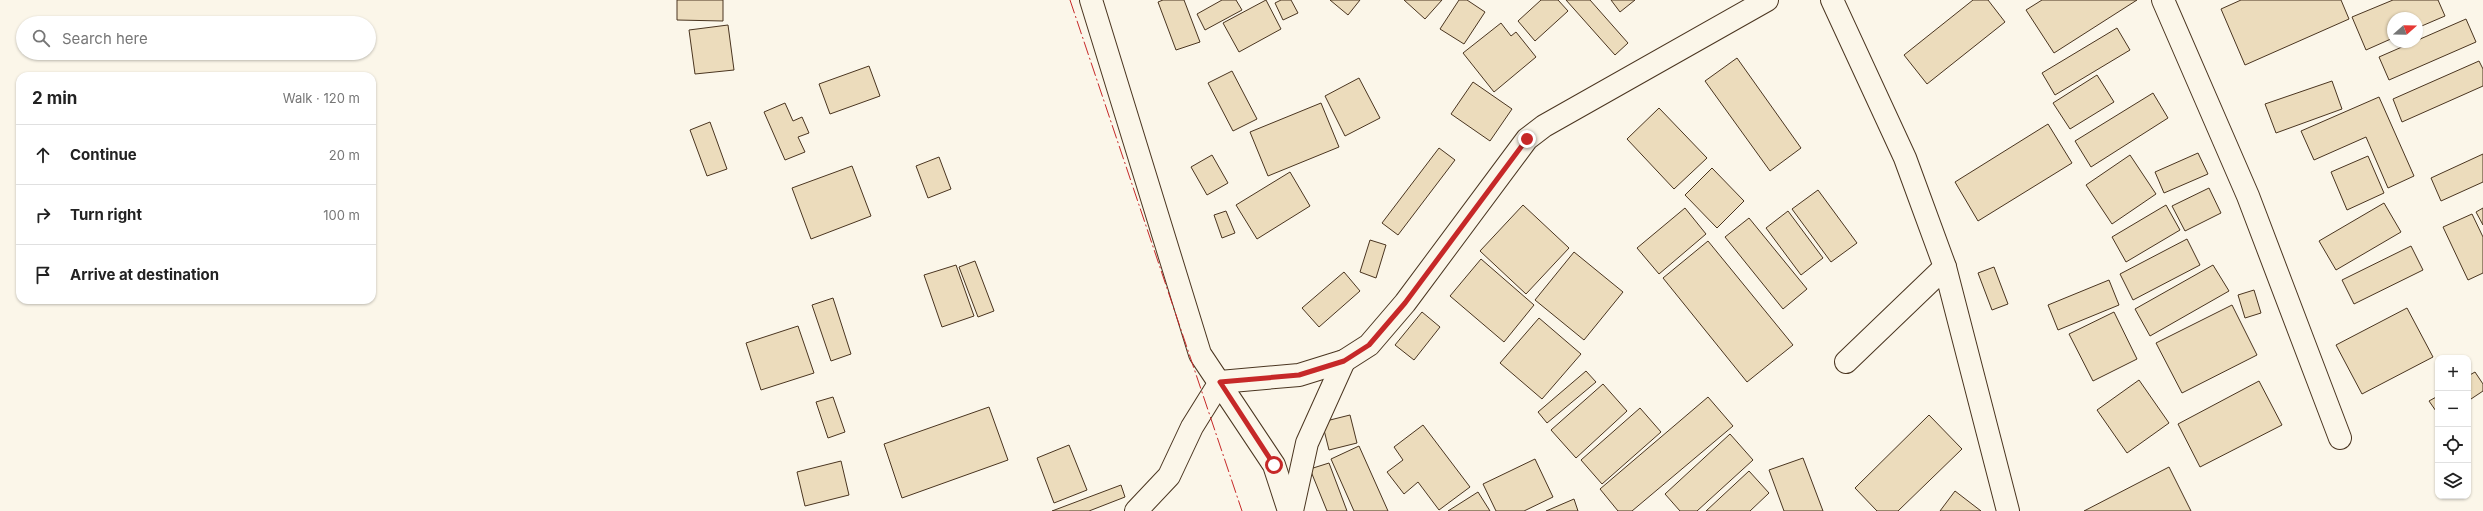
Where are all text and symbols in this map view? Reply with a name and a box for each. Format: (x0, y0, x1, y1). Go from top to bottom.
north arrow (2387, 12, 2423, 48)
search box (16, 16, 376, 60)
icon: search (30, 27, 52, 49)
text: Search here (62, 29, 148, 48)
text: 2 min (32, 88, 77, 108)
text: Walk · 120 m (283, 90, 360, 106)
route end (1518, 130, 1536, 148)
icon: ahead (32, 144, 54, 166)
text: Continue (70, 145, 137, 164)
text: 20 m (329, 147, 360, 163)
icon: right (32, 204, 54, 226)
text: Turn right (70, 205, 142, 224)
text: 100 m (323, 207, 360, 223)
icon: arrive (32, 264, 54, 286)
text: Arrive at destination (70, 265, 219, 284)
map controls (2435, 355, 2471, 499)
button: + (2435, 355, 2471, 391)
button: − (2435, 391, 2471, 427)
button: locate (2435, 427, 2471, 463)
route start (1265, 456, 1283, 474)
button: layers (2435, 463, 2471, 499)

